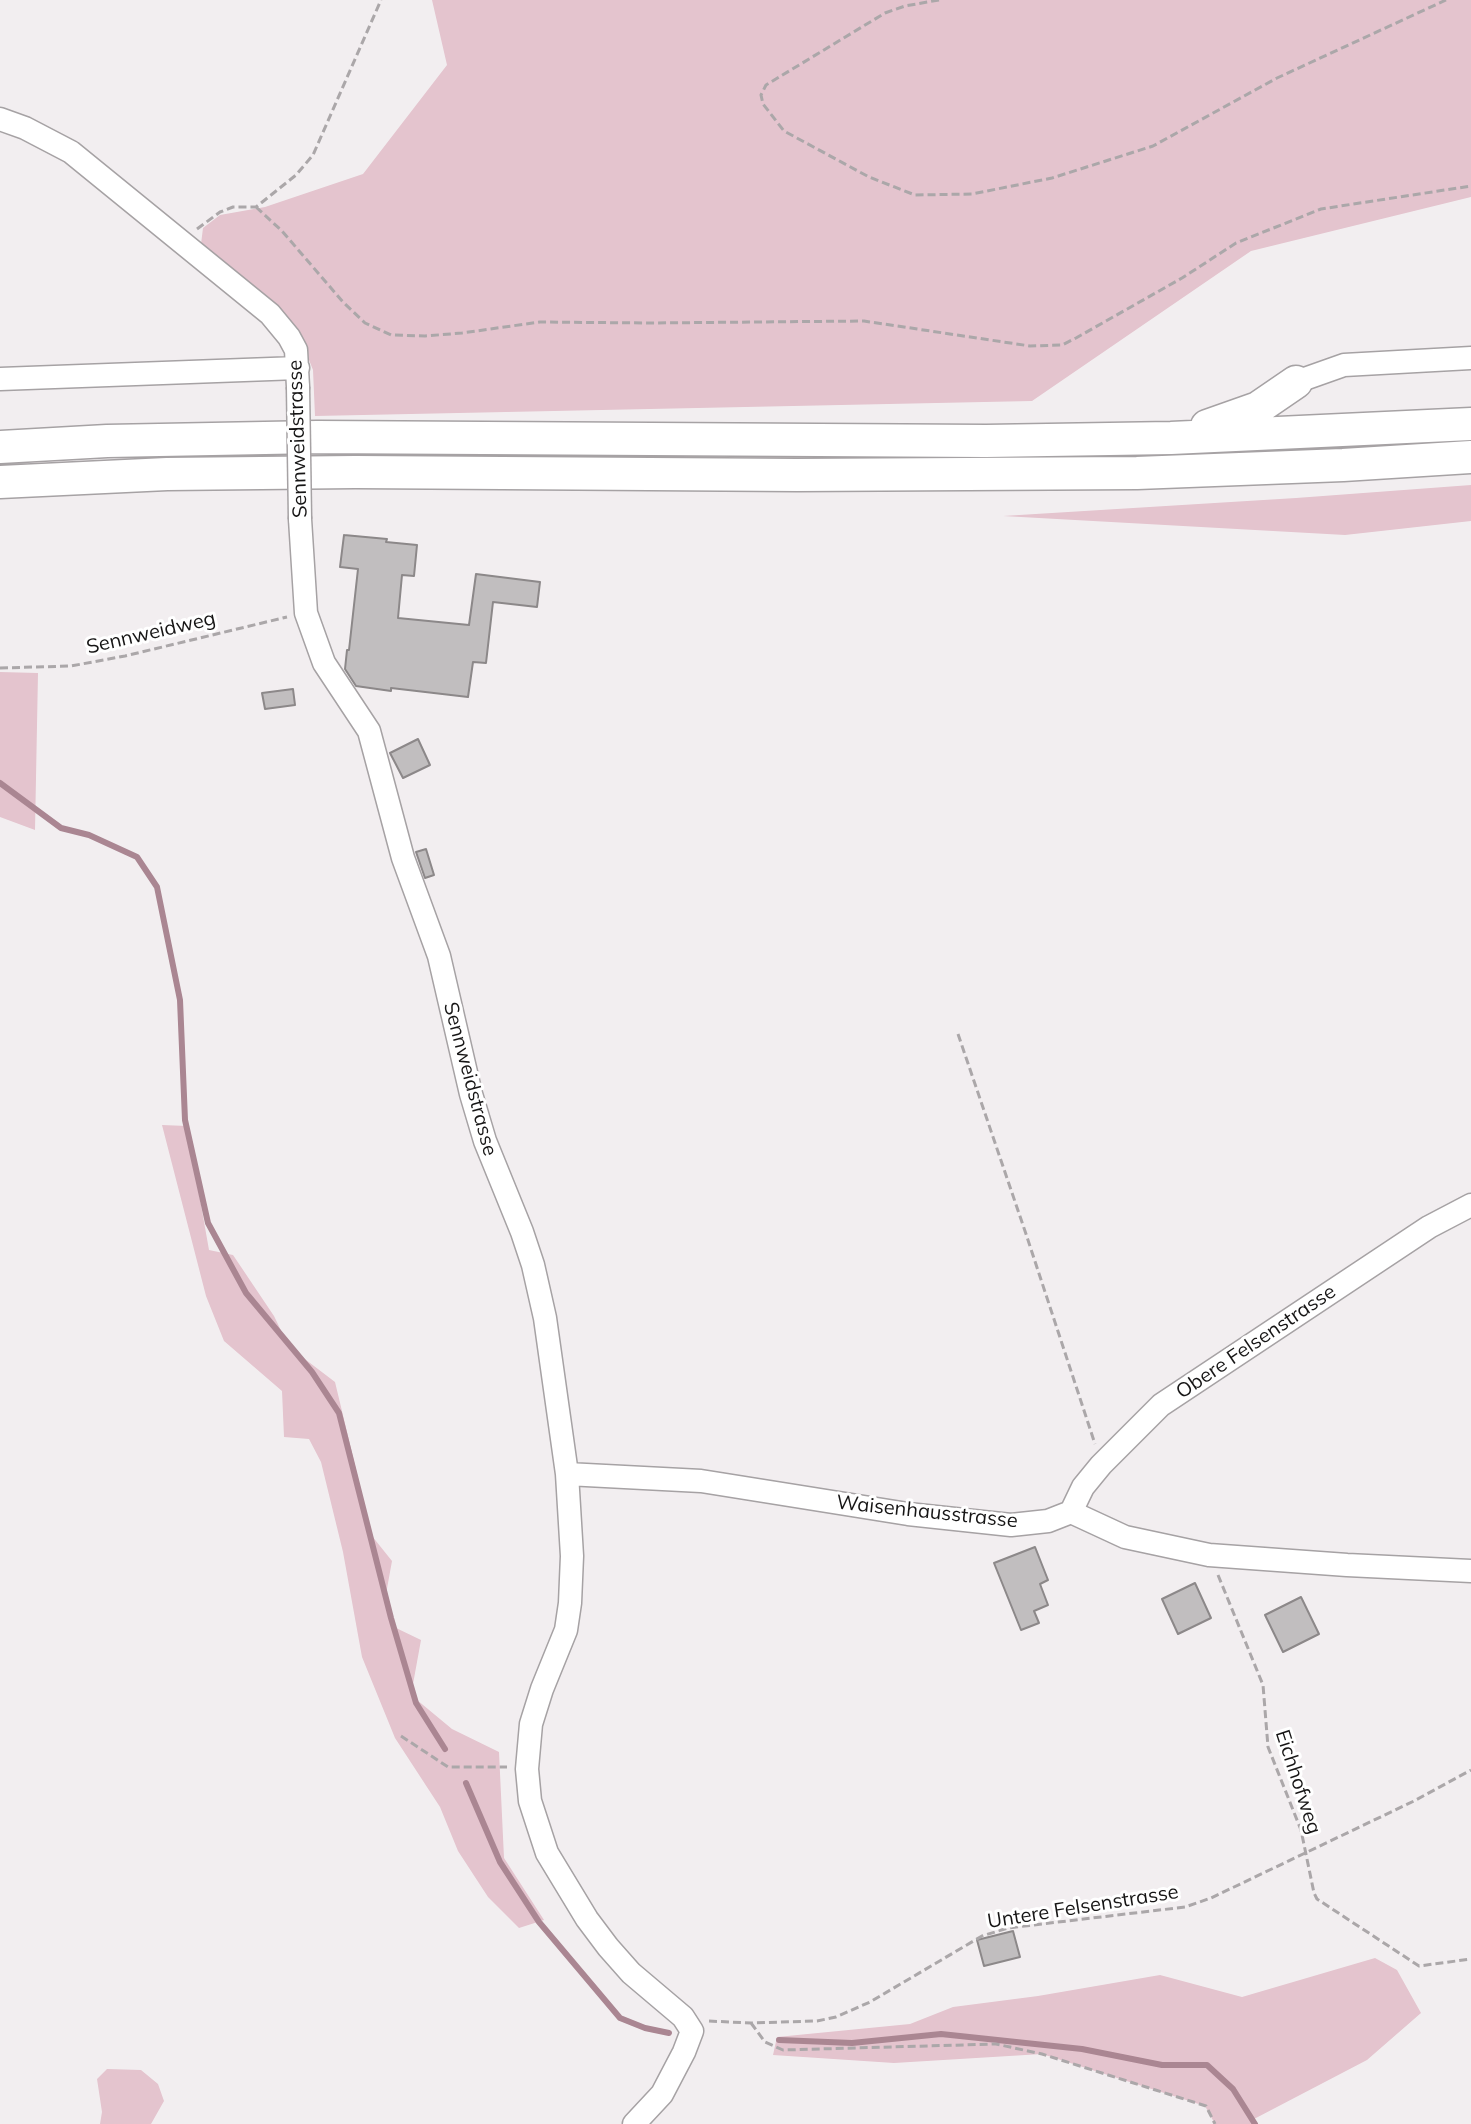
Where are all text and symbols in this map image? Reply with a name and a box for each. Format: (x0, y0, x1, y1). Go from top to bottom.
street label: Sennweidstrasse (283, 360, 313, 518)
street label: Sennweidweg (84, 606, 218, 660)
street label: Sennweidstrasse (438, 999, 502, 1159)
street label: Obere Felsenstrasse (1172, 1280, 1340, 1404)
street label: Waisenhausstrasse (835, 1491, 1019, 1533)
street label: Eichhofweg (1270, 1727, 1326, 1837)
street label: Untere Felsenstrasse (986, 1880, 1180, 1934)

